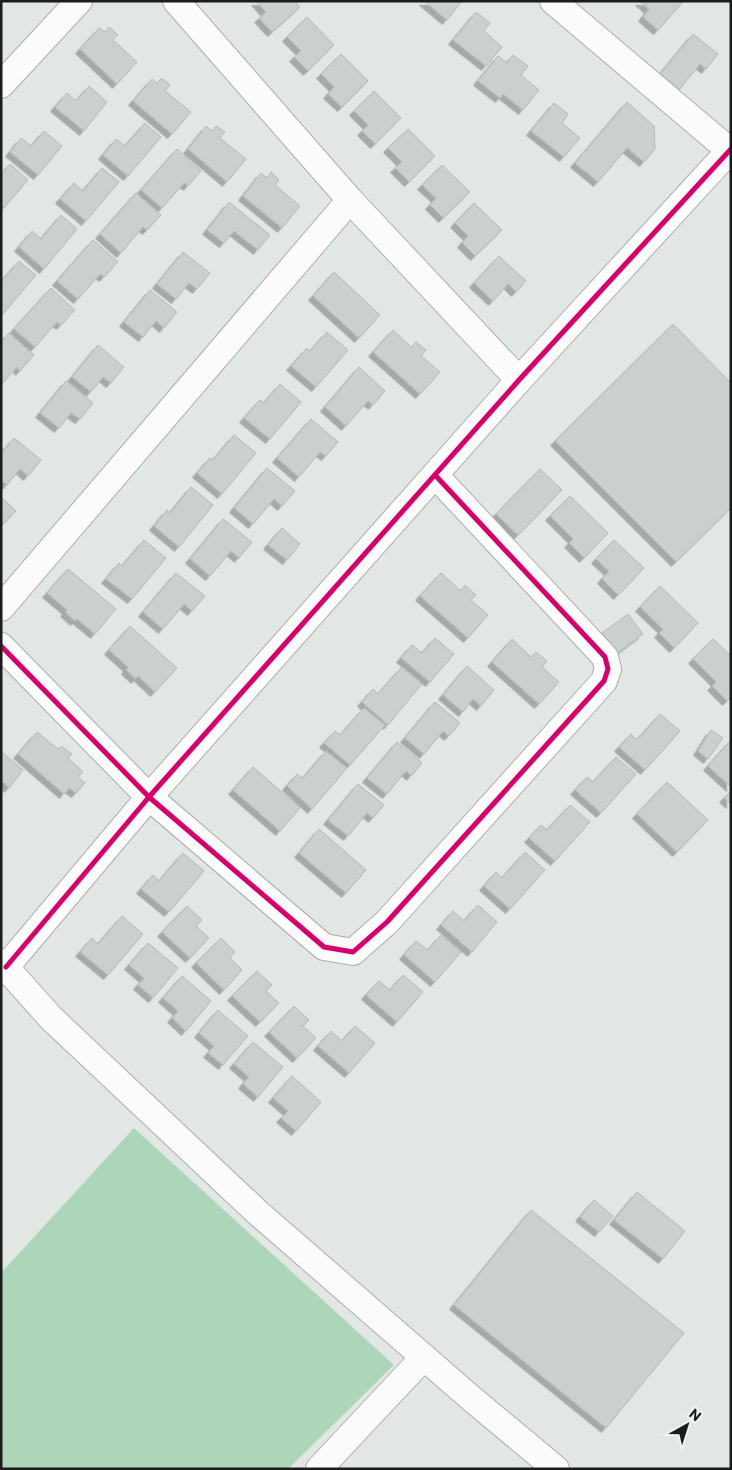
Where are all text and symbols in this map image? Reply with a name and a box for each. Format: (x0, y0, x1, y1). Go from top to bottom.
north arrow (662, 1400, 712, 1450)
text: N (686, 1405, 705, 1424)

